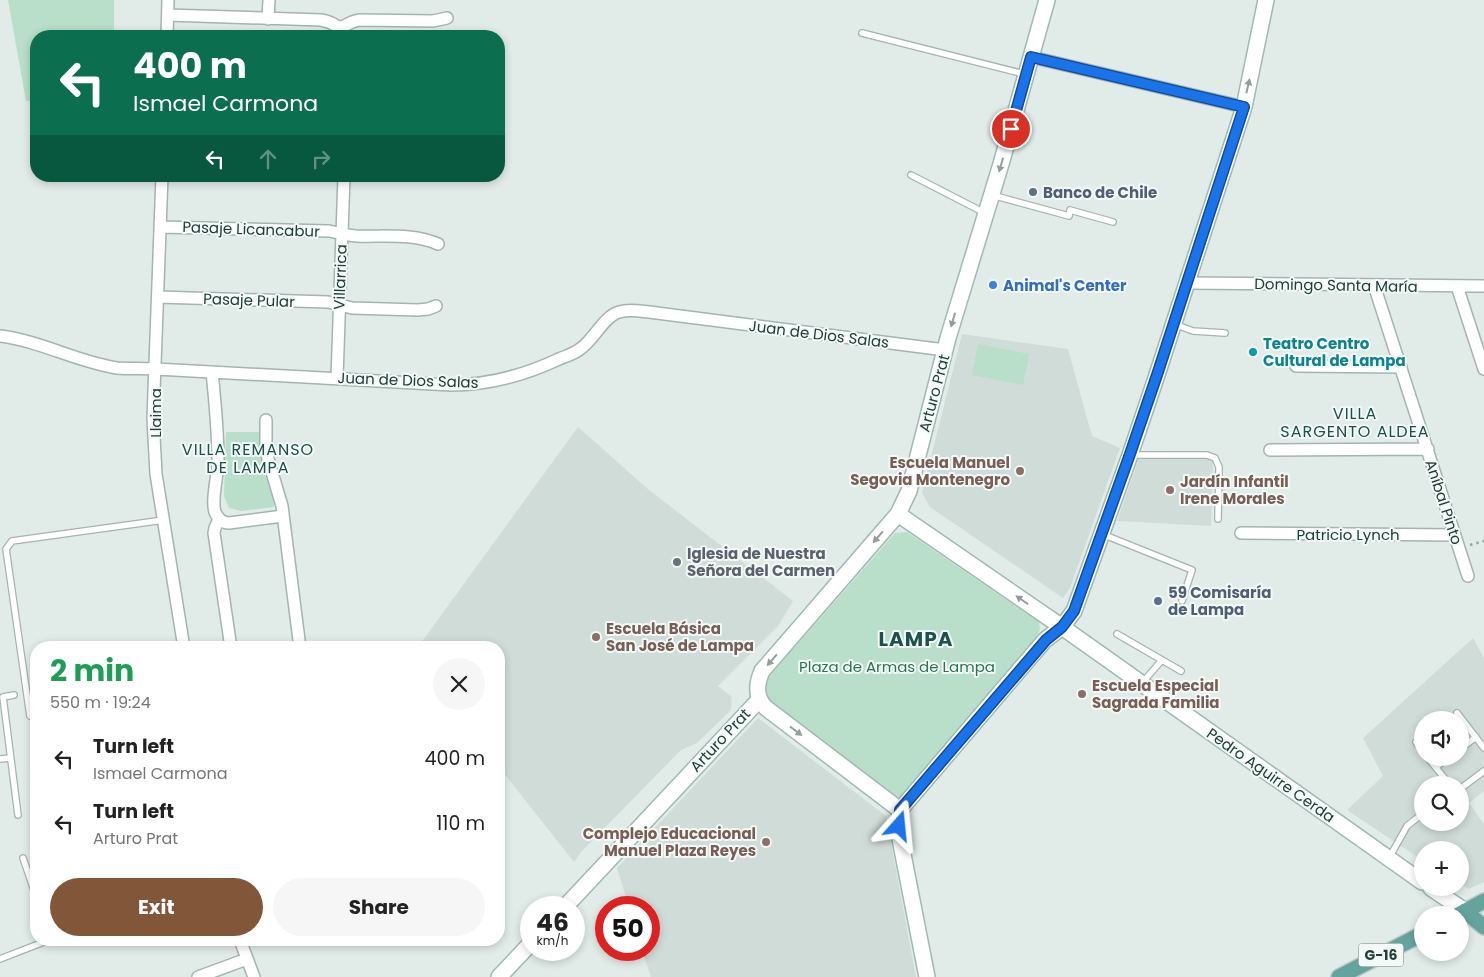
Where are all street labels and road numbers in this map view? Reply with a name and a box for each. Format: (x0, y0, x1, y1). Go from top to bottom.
street label: Pasaje Licancabur (182, 216, 320, 242)
street label: Villarrica (328, 244, 352, 310)
street label: Domingo Santa María (1254, 273, 1418, 297)
street label: Pasaje Pular (203, 288, 296, 312)
street label: Juan de Dios Salas (748, 315, 890, 353)
street label: Arturo Prat (914, 352, 954, 434)
street label: Juan de Dios Salas (337, 367, 479, 393)
street label: Llaima (145, 388, 166, 438)
street label: Aníbal Pinto (1420, 457, 1468, 547)
street label: Patricio Lynch (1296, 524, 1400, 545)
street label: Arturo Prat (685, 704, 755, 776)
street label: Pedro Aguirre Cerda (1203, 723, 1339, 827)
road number: G-16 (1358, 944, 1404, 966)

